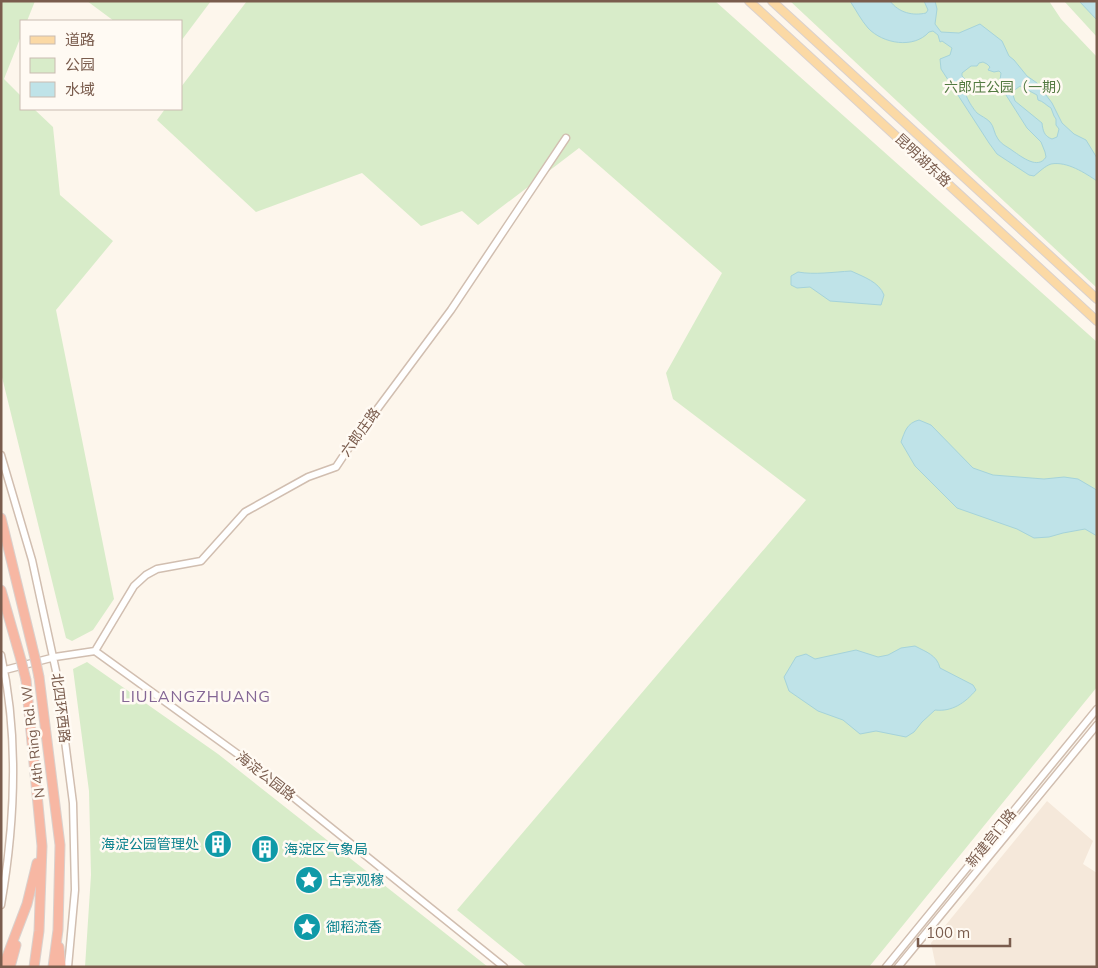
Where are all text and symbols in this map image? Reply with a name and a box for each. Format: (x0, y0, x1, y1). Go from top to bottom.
legend (20, 20, 182, 110)
text: 道路 (65, 30, 95, 49)
text: 公园 (65, 55, 95, 74)
park label: 六郎庄公园（一期） (944, 78, 1070, 96)
text: 水域 (65, 80, 95, 99)
street label: 昆明湖东路 (891, 130, 955, 190)
street label: 六郎庄路 (336, 404, 384, 460)
street label: 北四环西路 (48, 672, 74, 744)
street label: N 4th Ring Rd. W (17, 684, 49, 799)
district label: LIULANGZHUANG (121, 686, 271, 706)
street label: 海淀公园路 (233, 747, 299, 805)
street label: 新建宫门路 (962, 805, 1020, 871)
building icon: 海淀公园管理处 (203, 829, 233, 859)
building icon: 海淀区气象局 (250, 834, 280, 864)
place label: 海淀公园管理处 (101, 835, 199, 853)
place label: 海淀区气象局 (284, 840, 368, 858)
place icon: 古亭观稼 (294, 865, 324, 895)
place label: 古亭观稼 (328, 871, 384, 889)
place icon: 御稻流香 (292, 912, 322, 942)
scale bar (918, 916, 1010, 948)
place label: 御稻流香 (326, 918, 382, 936)
text: 100 m (926, 923, 970, 942)

